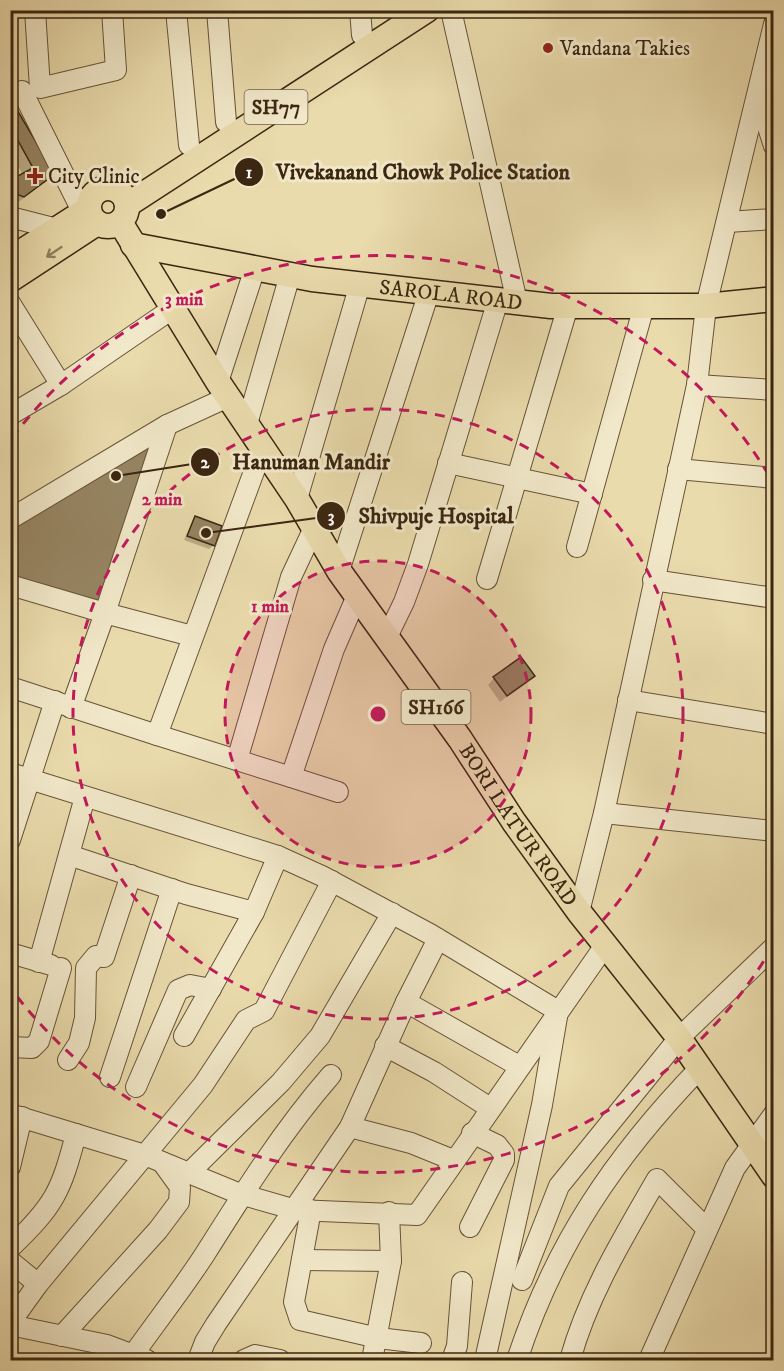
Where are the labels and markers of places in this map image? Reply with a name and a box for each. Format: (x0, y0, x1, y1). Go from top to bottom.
place label: Vandana Takies (559, 36, 690, 62)
marker: Vandana Takies (541, 41, 555, 55)
callout: Vivekanand Chowk Police Station (234, 152, 582, 192)
place label: City Clinic (48, 164, 140, 190)
marker: City Clinic (26, 167, 44, 185)
callout: Hanuman Mandir (190, 442, 402, 482)
callout: Shivpuje Hospital (316, 496, 525, 536)
centre of rings (368, 704, 388, 724)

